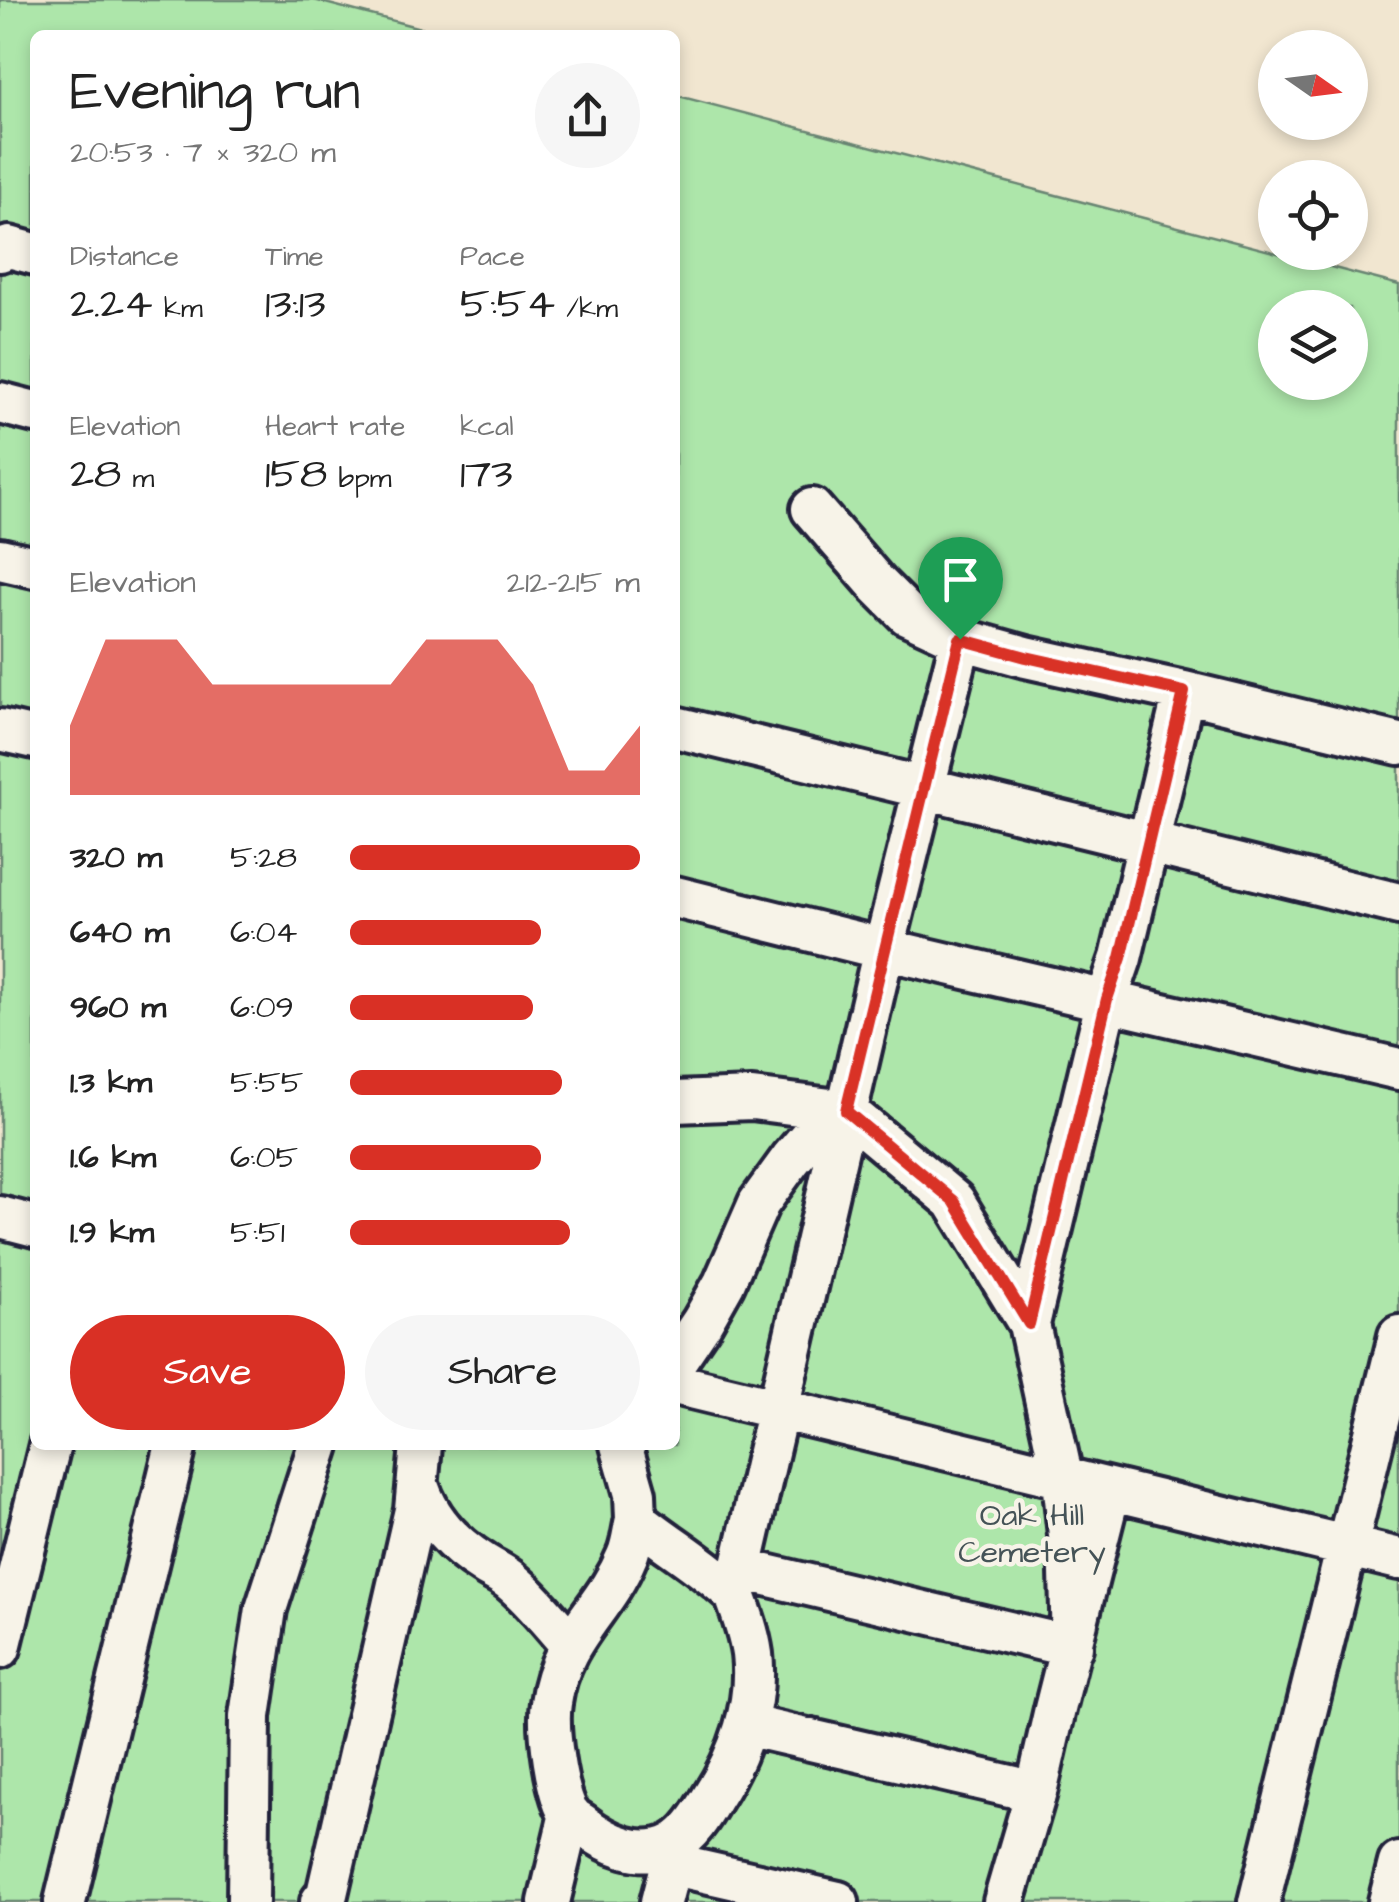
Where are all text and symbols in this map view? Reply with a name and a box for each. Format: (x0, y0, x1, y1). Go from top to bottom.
north arrow (1258, 30, 1368, 140)
map controls (1258, 30, 1368, 400)
text: Evening run (70, 54, 360, 130)
button: share (535, 63, 640, 168)
text: 20:53 · 7 × 320 m (70, 130, 336, 175)
button: locate (1258, 160, 1368, 270)
text: Distance (70, 237, 179, 276)
text: Time (265, 237, 324, 276)
text: Pace (460, 237, 525, 276)
text: 2.24 (70, 276, 153, 334)
text: 13:13 (265, 276, 326, 334)
text: 5:54 (460, 276, 555, 334)
text: km (153, 289, 203, 328)
text: /km (555, 289, 618, 328)
button: layers (1258, 290, 1368, 400)
text: Elevation (70, 407, 180, 446)
text: Heart rate (265, 407, 406, 446)
text: kcal (460, 407, 514, 446)
text: 28 (70, 446, 121, 504)
text: 158 (265, 446, 327, 504)
text: 173 (460, 446, 513, 504)
text: m (121, 459, 154, 498)
text: bpm (327, 459, 392, 498)
pin (918, 537, 1003, 640)
icon: arrive (933, 552, 988, 607)
text: Elevation (70, 560, 196, 605)
text: 212–215 m (507, 560, 640, 605)
text: 320 m (70, 835, 163, 880)
text: 5:28 (230, 835, 297, 880)
text: 640 m (70, 910, 170, 955)
text: 6:04 (230, 910, 297, 955)
text: 960 m (70, 985, 166, 1030)
text: 6:09 (230, 985, 294, 1030)
text: 1.3 km (70, 1060, 152, 1105)
text: 5:55 (230, 1060, 303, 1105)
text: 1.6 km (70, 1135, 156, 1180)
text: 6:05 (230, 1135, 298, 1180)
text: 1.9 km (70, 1210, 154, 1255)
text: 5:51 (230, 1210, 285, 1255)
button: Save (70, 1315, 345, 1430)
button: Share (365, 1315, 640, 1430)
park label: Oak Hill Cemetery (958, 1493, 1106, 1575)

